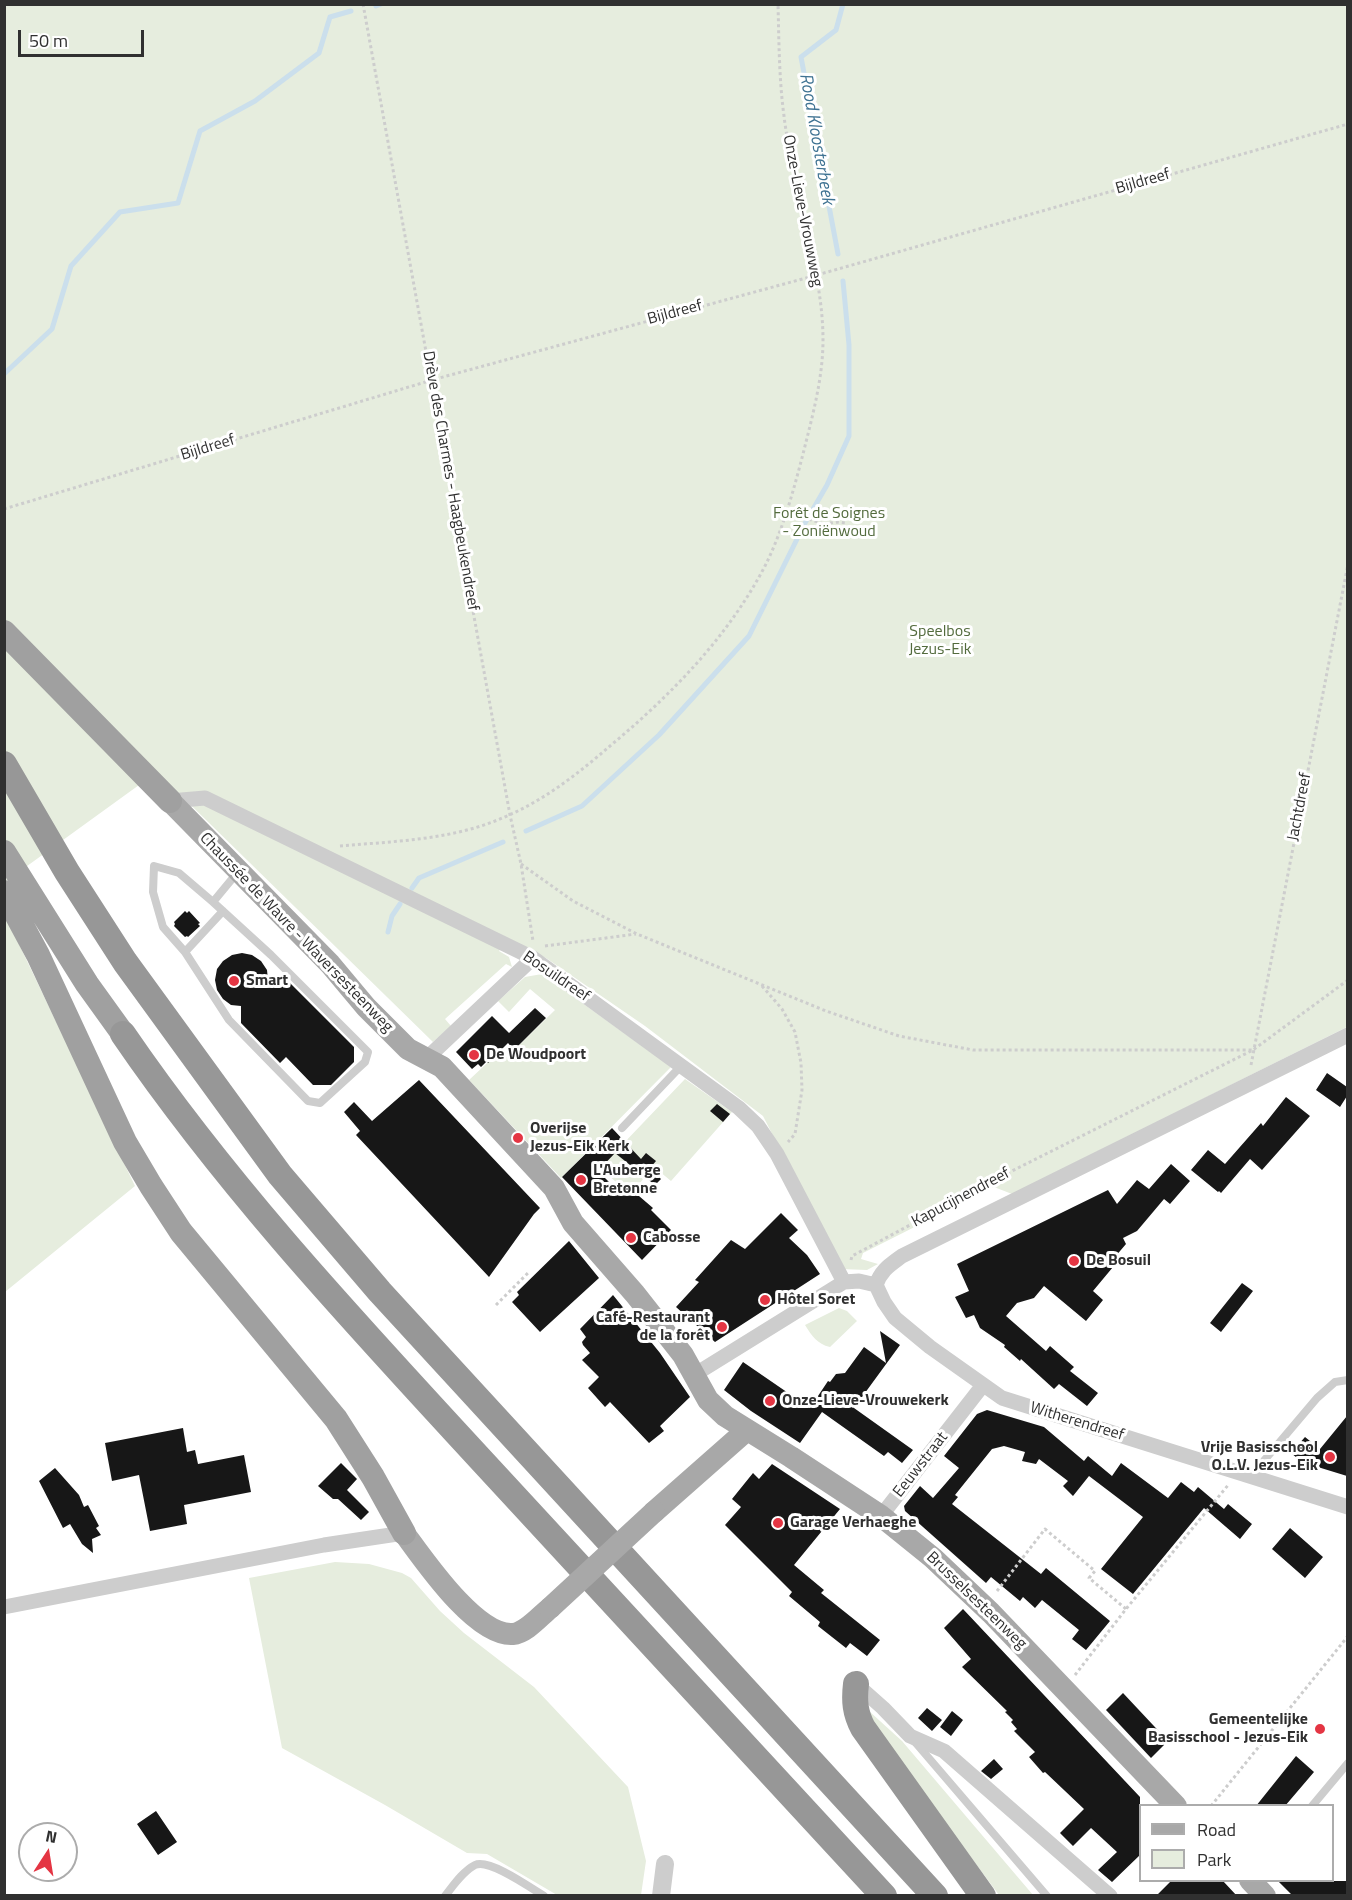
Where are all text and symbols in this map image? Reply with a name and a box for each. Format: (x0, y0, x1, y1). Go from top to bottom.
scale bar (21, 18, 147, 56)
text: 50 m (29, 27, 68, 54)
water label: Rood Kloosterbeek (794, 72, 838, 206)
street label: Onze-Lieve-Vrouwweg (778, 133, 826, 289)
street label: Bijldreef (1114, 165, 1172, 199)
street label: Bijldreef (646, 296, 704, 330)
street label: Drève des Charmes - Haagbeukendreef (418, 350, 482, 612)
street label: Bijldreef (178, 431, 238, 465)
park label: Forêt de Soignes - Zoniënwoud (773, 504, 885, 542)
park label: Speelbos Jezus-Eik (909, 622, 971, 660)
street label: Jachtdreef (1284, 771, 1316, 843)
street label: Chaussée de Wavre - Waversesteenweg (195, 829, 397, 1037)
street label: Bosuildreef (519, 948, 593, 1006)
place label: Smart (246, 971, 288, 991)
marker: Smart (227, 974, 241, 988)
place label: De Woudpoort (486, 1045, 586, 1065)
marker: De Woudpoort (467, 1048, 481, 1062)
place label: Overijse Jezus-Eik Kerk (530, 1119, 629, 1157)
marker: Overijse Jezus-Eik Kerk (511, 1131, 525, 1145)
place label: L'Auberge Bretonne (593, 1161, 661, 1199)
street label: Kapucijnendreef (909, 1164, 1013, 1232)
marker: L'Auberge Bretonne (574, 1173, 588, 1187)
place label: Cabosse (643, 1228, 700, 1248)
marker: Cabosse (624, 1231, 638, 1245)
place label: De Bosuil (1086, 1251, 1151, 1271)
marker: De Bosuil (1067, 1254, 1081, 1268)
place label: Hôtel Soret (777, 1290, 855, 1310)
marker: Hôtel Soret (758, 1293, 772, 1307)
place label: Café-Restaurant de la forêt (596, 1308, 710, 1346)
marker: Café-Restaurant de la forêt (715, 1320, 729, 1334)
place label: Onze-Lieve-Vrouwekerk (782, 1391, 949, 1411)
marker: Onze-Lieve-Vrouwekerk (763, 1394, 777, 1408)
street label: Witherendreef (1028, 1399, 1126, 1445)
street label: Eeuwstraat (890, 1428, 952, 1502)
place label: Vrije Basisschool O.L.V. Jezus-Eik (1201, 1438, 1318, 1476)
marker: Vrije Basisschool O.L.V. Jezus-Eik (1323, 1450, 1337, 1464)
place label: Garage Verhaeghe (790, 1513, 916, 1533)
marker: Garage Verhaeghe (771, 1516, 785, 1530)
street label: Brusselsesteenweg (922, 1548, 1030, 1654)
place label: Gemeentelijke Basisschool - Jezus-Eik (1148, 1710, 1308, 1748)
marker: Gemeentelijke Basisschool - Jezus-Eik (1313, 1722, 1327, 1736)
legend (1139, 1804, 1334, 1882)
text: Road (1197, 1816, 1236, 1843)
north arrow (18, 1822, 78, 1882)
text: N (43, 1823, 59, 1849)
text: Park (1197, 1846, 1231, 1873)

